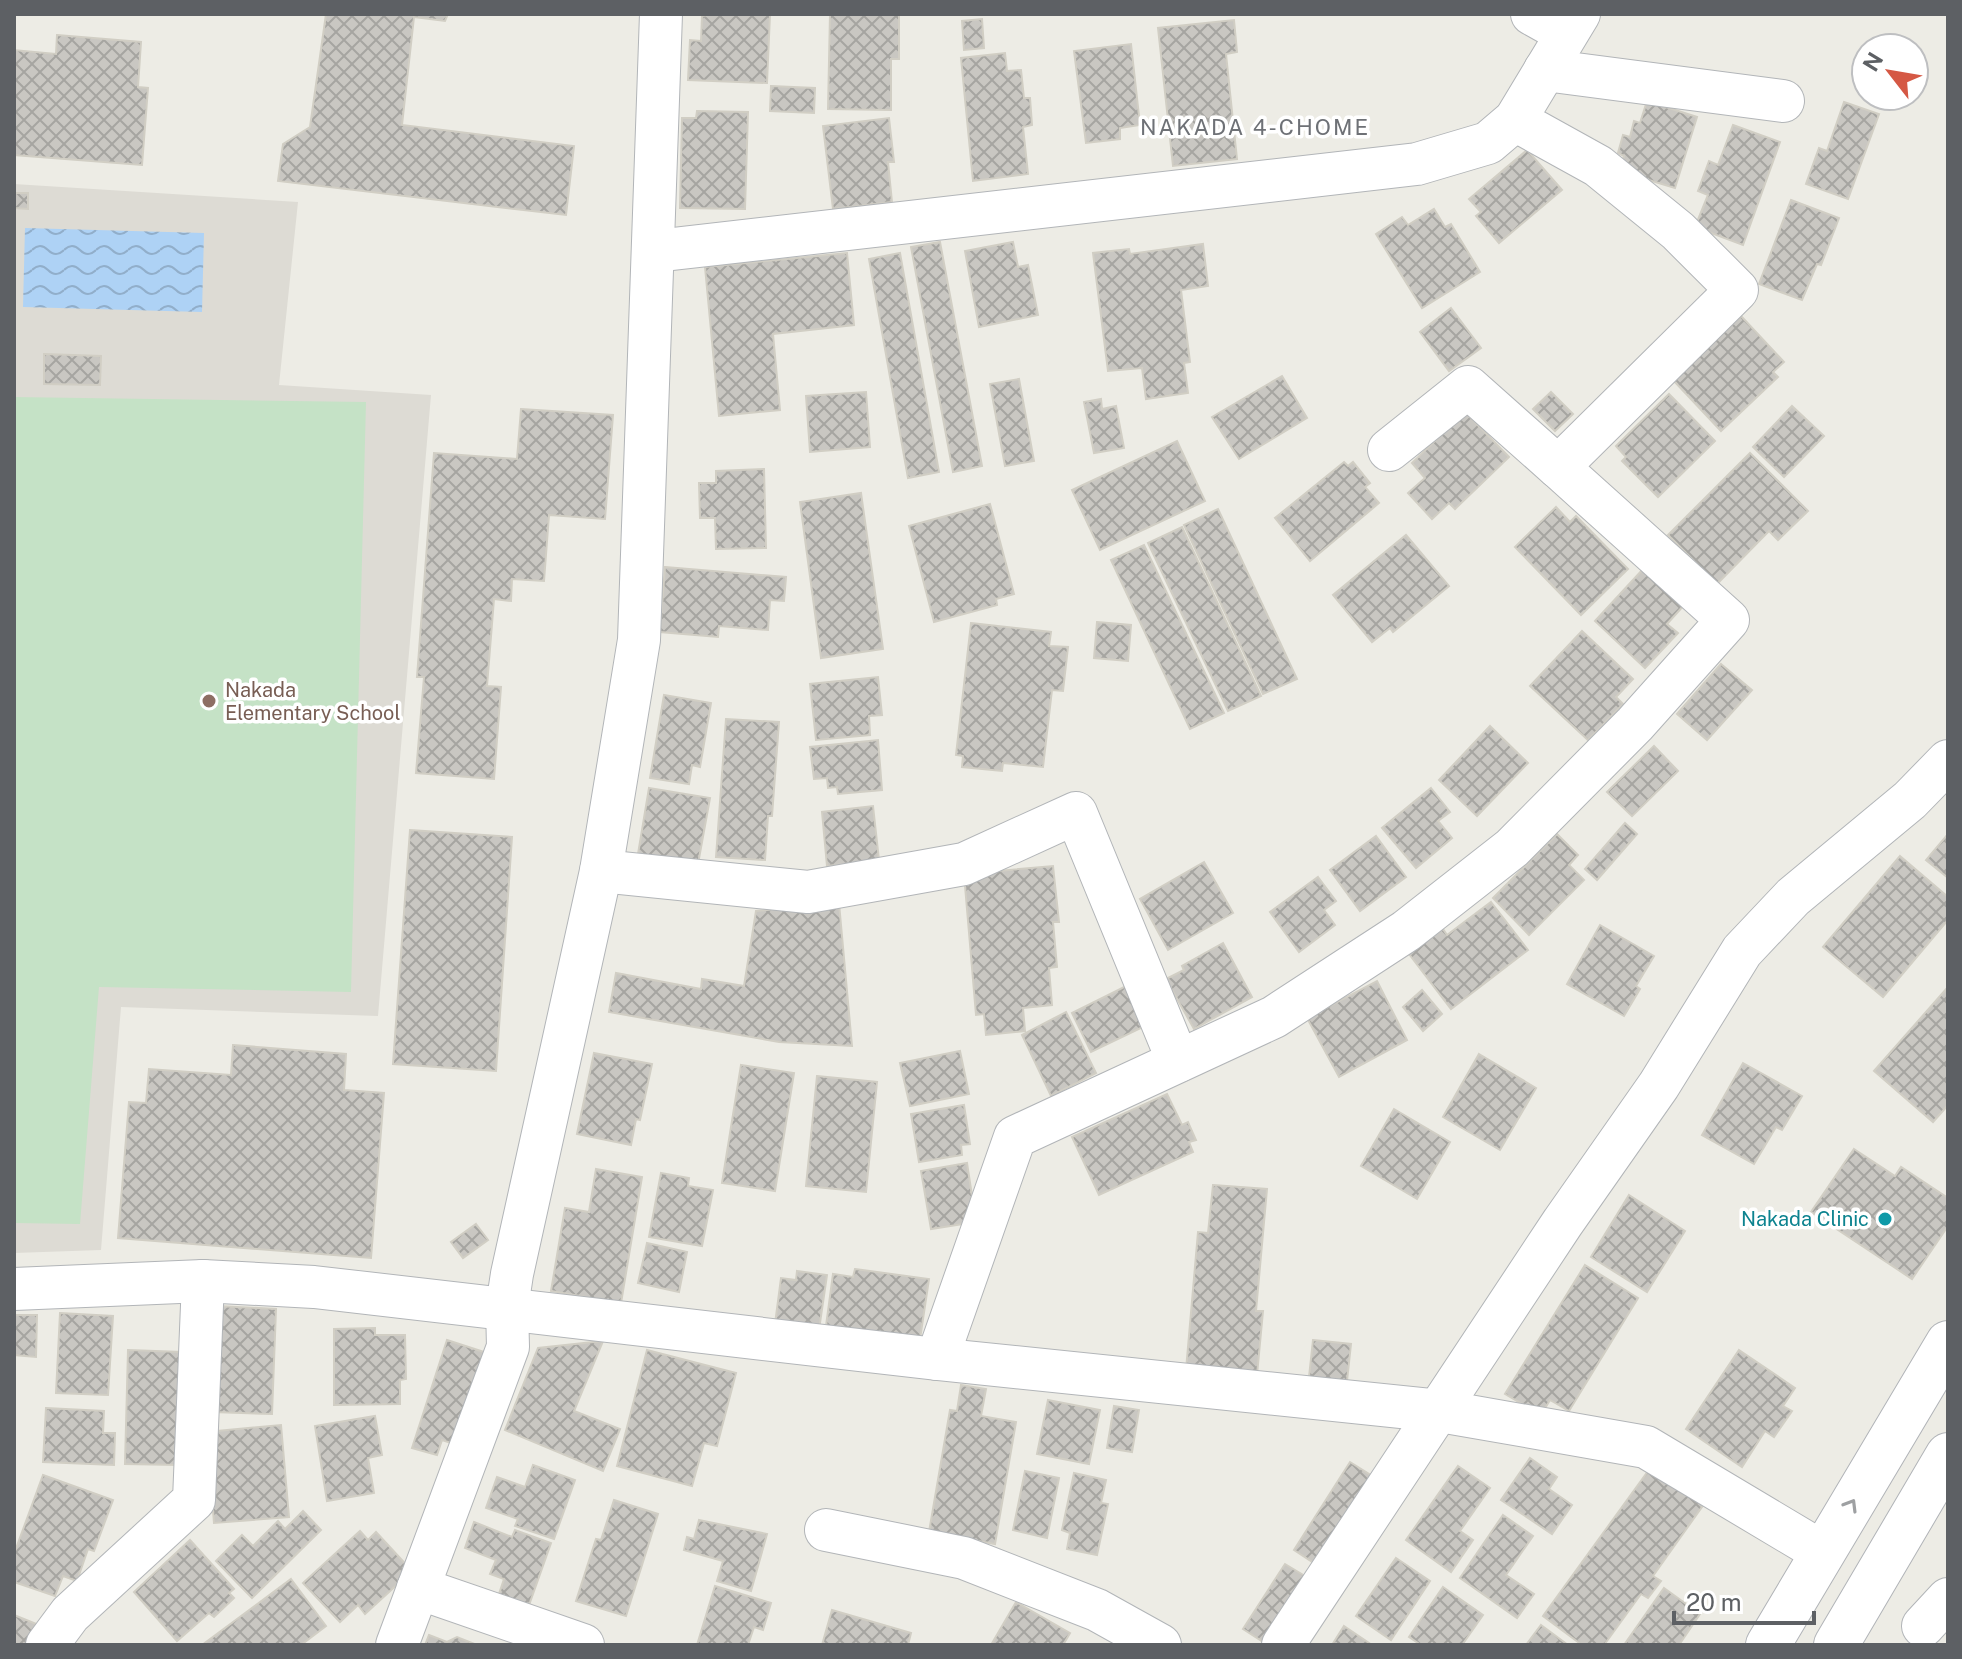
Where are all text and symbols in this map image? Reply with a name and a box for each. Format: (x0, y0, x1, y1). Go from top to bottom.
north arrow (1850, 32, 1930, 112)
text: N (1857, 48, 1888, 76)
district label: NAKADA 4-CHOME (1140, 114, 1370, 140)
place label: Nakada Elementary School (225, 678, 400, 725)
marker: Nakada Elementary School (200, 692, 218, 710)
place label: Nakada Clinic (1741, 1207, 1869, 1231)
marker: Nakada Clinic (1876, 1210, 1894, 1228)
one-way arrow (1841, 1500, 1856, 1514)
scale bar (1674, 1575, 1814, 1625)
text: 20 m (1686, 1588, 1742, 1616)

